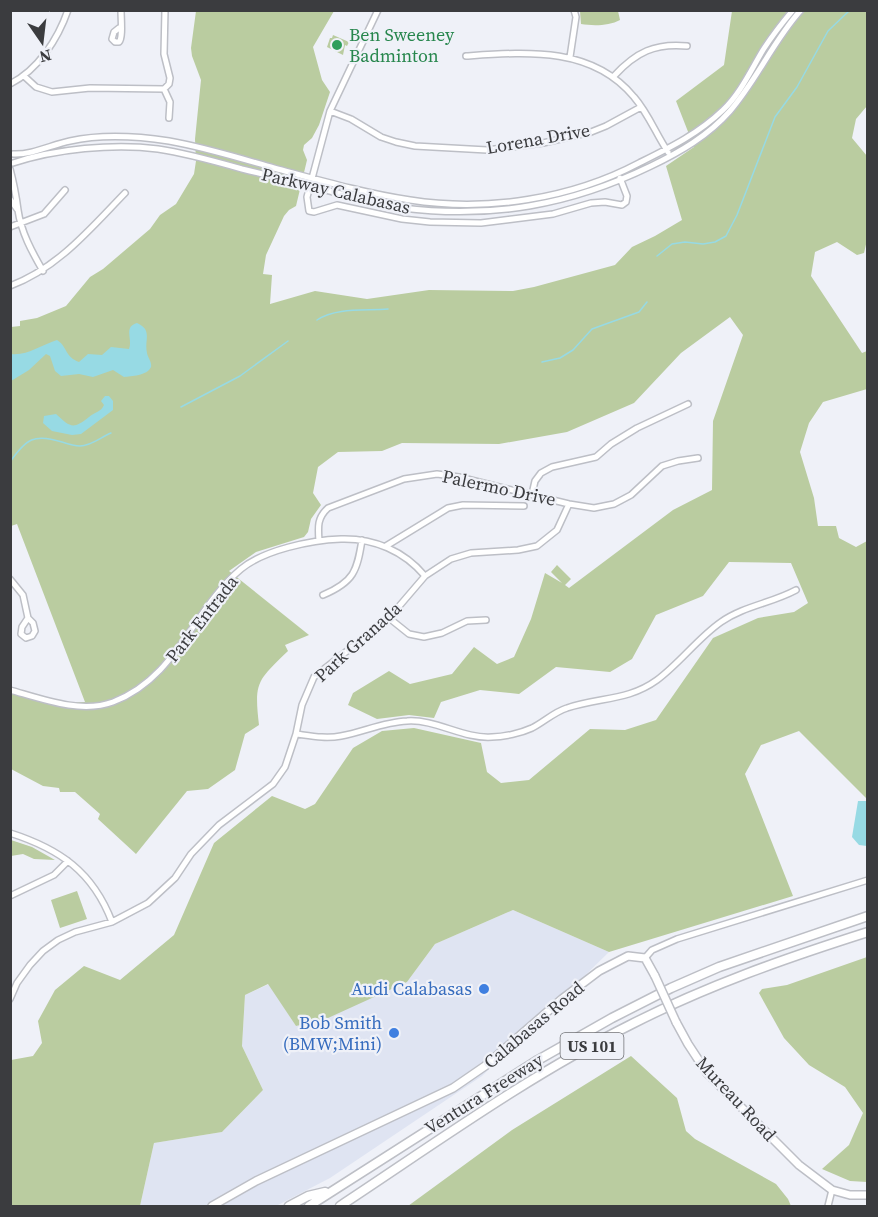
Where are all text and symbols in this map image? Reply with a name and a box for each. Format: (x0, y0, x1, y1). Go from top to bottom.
north arrow (12, 12, 72, 72)
place label: Ben Sweeney Badminton (349, 22, 455, 68)
marker: Ben Sweeney Badminton (330, 38, 344, 52)
text: N (37, 44, 54, 69)
street label: Lorena Drive (484, 117, 592, 160)
street label: Parkway Calabasas (259, 161, 413, 220)
street label: Palermo Drive (440, 463, 558, 512)
street label: Park Entrada (160, 569, 244, 668)
street label: Park Granada (309, 595, 407, 687)
street label: Calabasas Road (478, 975, 589, 1074)
place label: Audi Calabasas (351, 976, 472, 1001)
marker: Audi Calabasas (477, 982, 491, 996)
place label: Bob Smith (BMW;Mini) (283, 1010, 382, 1056)
marker: Bob Smith (BMW;Mini) (387, 1026, 401, 1040)
road number: US 101 (560, 1033, 624, 1059)
street label: Ventura Freeway (420, 1047, 548, 1140)
street label: Mureau Road (691, 1051, 782, 1146)

